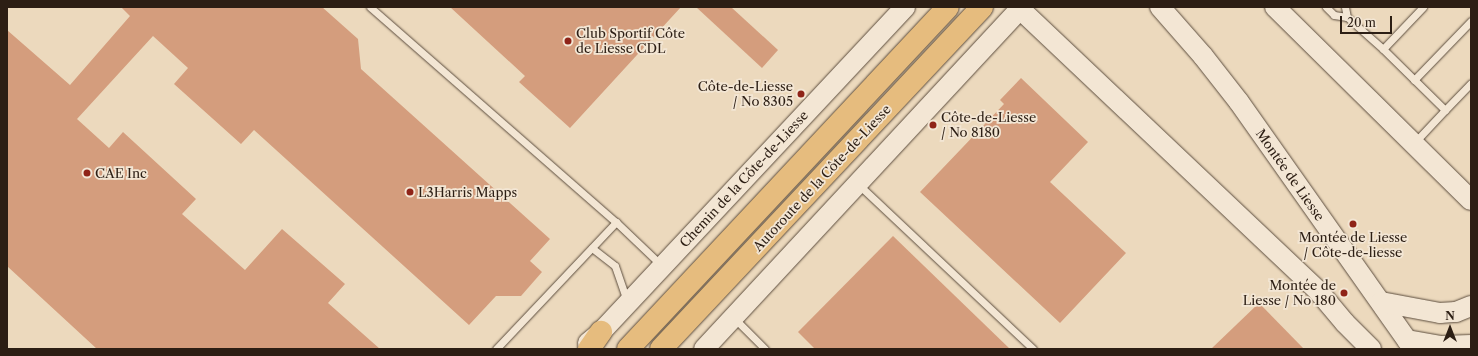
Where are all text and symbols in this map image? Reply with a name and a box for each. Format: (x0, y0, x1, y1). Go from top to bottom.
scale bar (1342, 8, 1394, 34)
text: 20 m (1347, 15, 1376, 30)
place label: Club Sportif Côte de Liesse CDL (576, 26, 685, 57)
marker: Club Sportif Côte de Liesse CDL (563, 36, 573, 46)
place label: Côte-de-Liesse / No 8305 (698, 79, 793, 110)
marker: Côte-de-Liesse / No 8305 (796, 89, 806, 99)
street label: Autoroute de la Côte-de-Liesse (750, 101, 894, 255)
street label: Chemin de la Côte-de-Liesse (677, 107, 811, 251)
place label: Côte-de-Liesse / No 8180 (941, 110, 1036, 141)
marker: Côte-de-Liesse / No 8180 (928, 120, 938, 130)
street label: Montée de Liesse (1252, 126, 1328, 224)
place label: CAE Inc (95, 165, 147, 181)
marker: CAE Inc (82, 168, 92, 178)
place label: L3Harris Mapps (418, 184, 517, 200)
marker: L3Harris Mapps (405, 187, 415, 197)
marker: Montée de Liesse / Côte-de-liesse (1348, 219, 1358, 229)
place label: Montée de Liesse / Côte-de-liesse (1299, 230, 1407, 261)
place label: Montée de Liesse / No 180 (1243, 278, 1336, 309)
marker: Montée de Liesse / No 180 (1339, 288, 1349, 298)
north arrow (1430, 308, 1470, 348)
text: N (1445, 309, 1455, 323)

